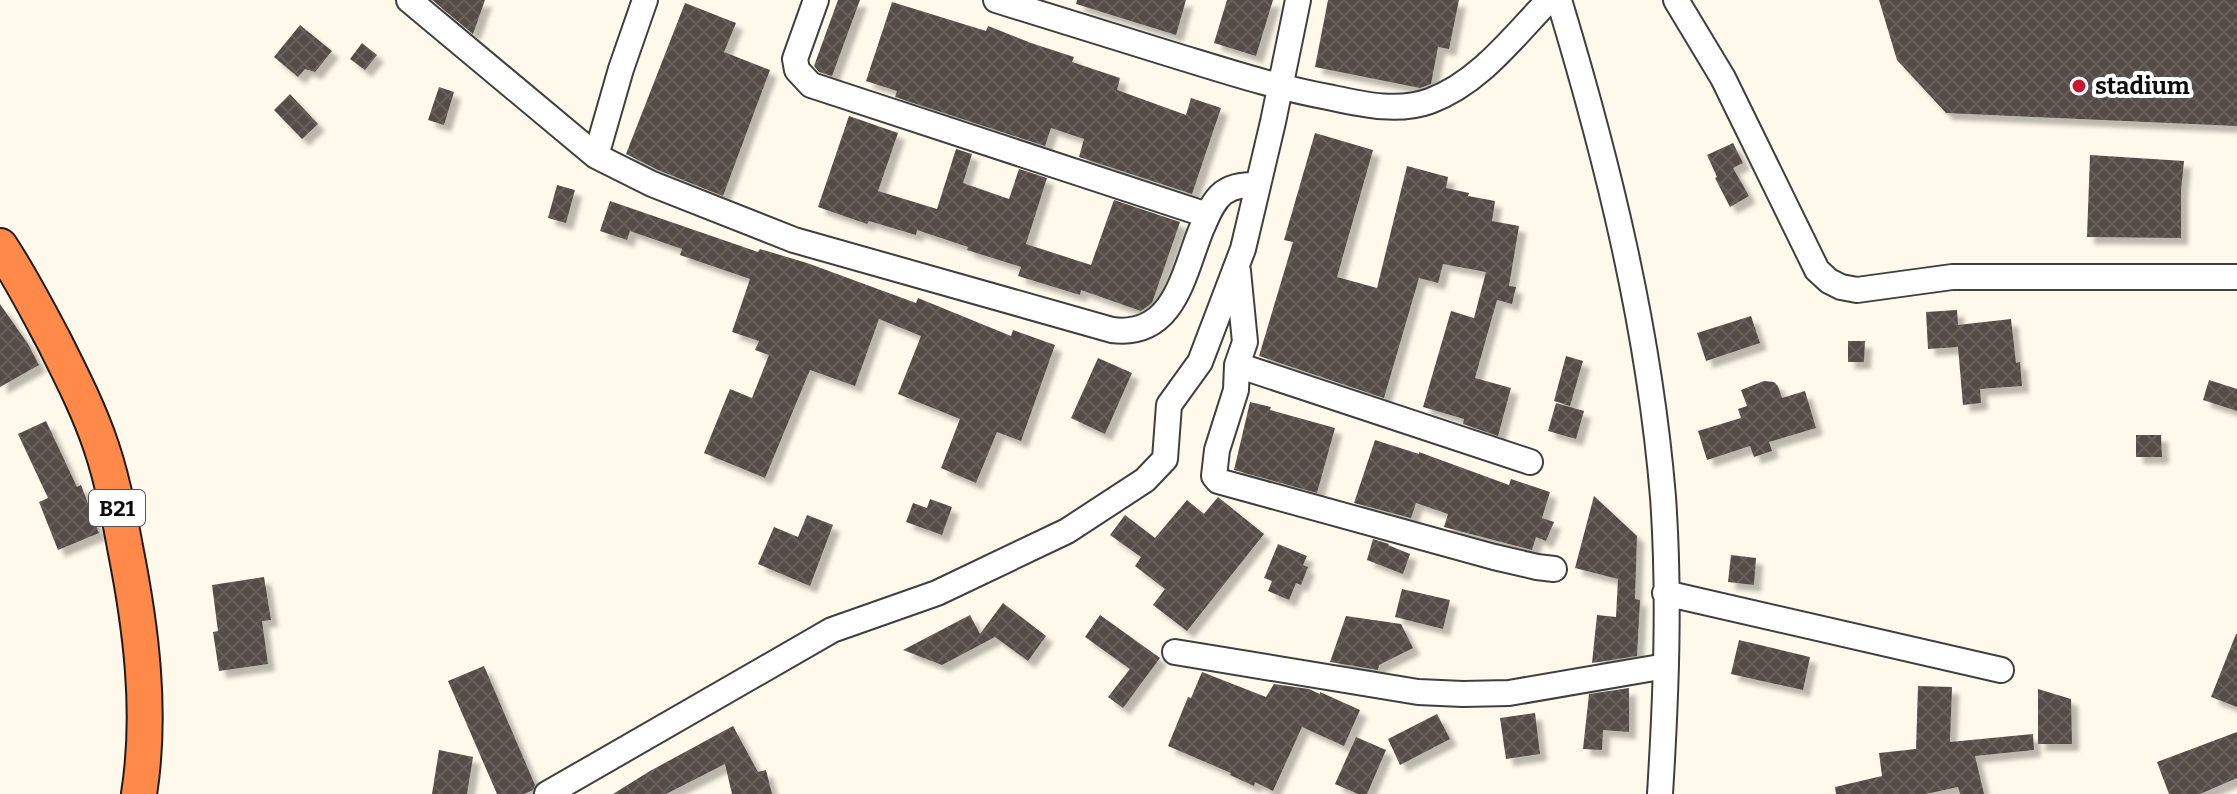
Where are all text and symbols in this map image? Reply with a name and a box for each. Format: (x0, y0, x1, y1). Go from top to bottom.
place label: stadium (2095, 72, 2190, 100)
marker: stadium (2070, 77, 2088, 95)
road number: B21 (89, 490, 145, 526)

